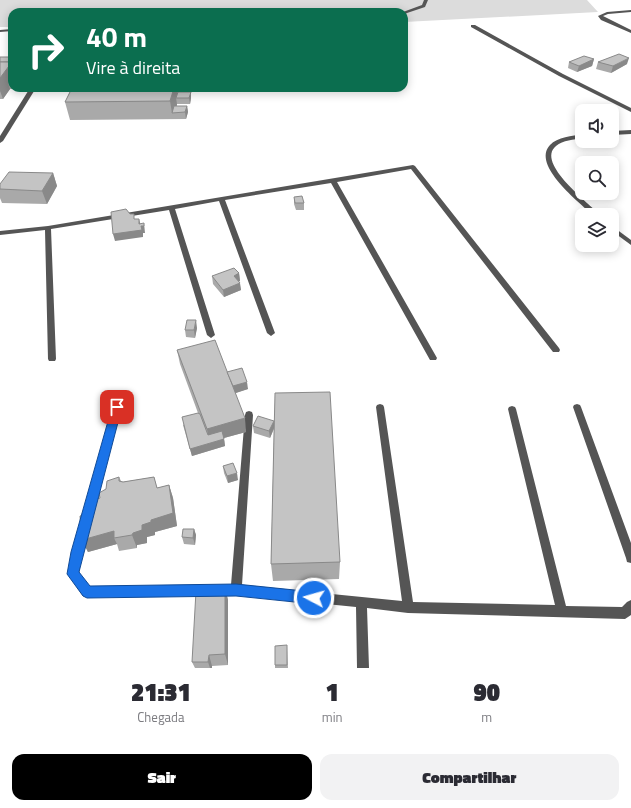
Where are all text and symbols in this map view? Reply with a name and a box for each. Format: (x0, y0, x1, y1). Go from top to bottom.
text: 40 m (86, 15, 147, 58)
icon: right (20, 24, 72, 76)
text: Vire à direita (86, 54, 180, 81)
map controls (575, 104, 619, 252)
button: sound (575, 104, 619, 148)
button: search (575, 156, 619, 200)
button: layers (575, 208, 619, 252)
pin (100, 390, 134, 424)
icon: arrive (106, 396, 128, 418)
position arrow (293, 577, 335, 619)
text: 21:31 (131, 674, 191, 710)
text: 1 (326, 674, 339, 710)
text: 90 (474, 674, 500, 710)
text: Chegada (137, 707, 184, 727)
text: min (322, 707, 342, 727)
text: m (481, 707, 492, 727)
button: Sair (12, 754, 312, 800)
button: Compartilhar (320, 754, 619, 800)

